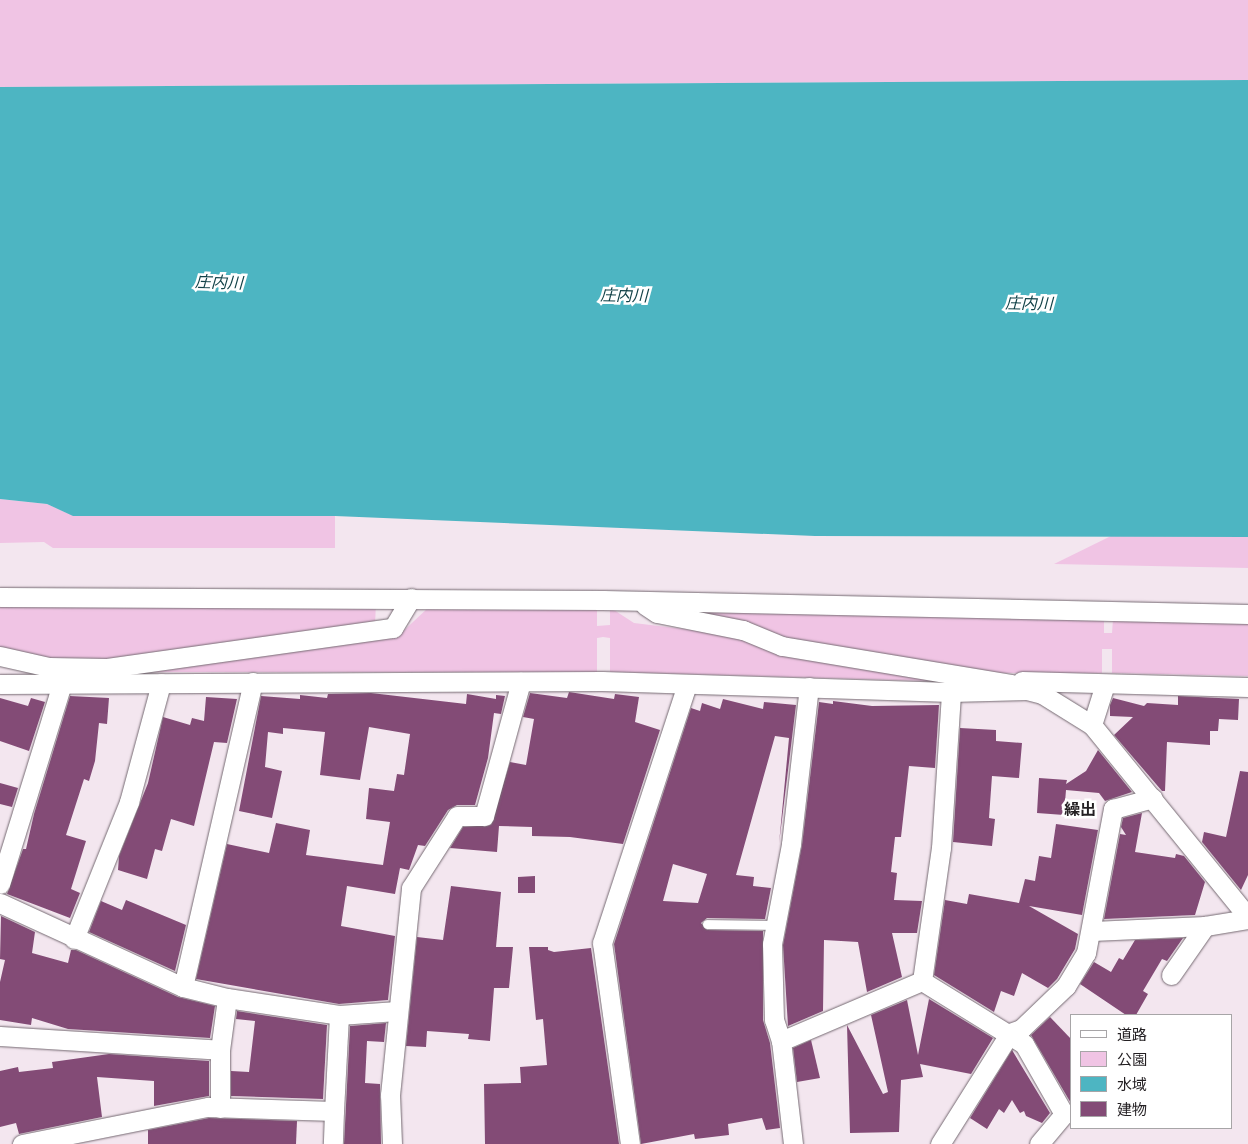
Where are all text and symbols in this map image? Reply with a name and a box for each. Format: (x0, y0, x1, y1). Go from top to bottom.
water label: 庄内川 (195, 271, 243, 291)
water label: 庄内川 (600, 284, 648, 304)
water label: 庄内川 (1005, 292, 1053, 312)
district label: 繰出 (1064, 798, 1096, 818)
legend (1070, 1014, 1233, 1129)
text: 道路 (1117, 1023, 1147, 1044)
text: 公園 (1117, 1048, 1147, 1069)
text: 水域 (1117, 1073, 1147, 1094)
text: 建物 (1117, 1098, 1147, 1119)

